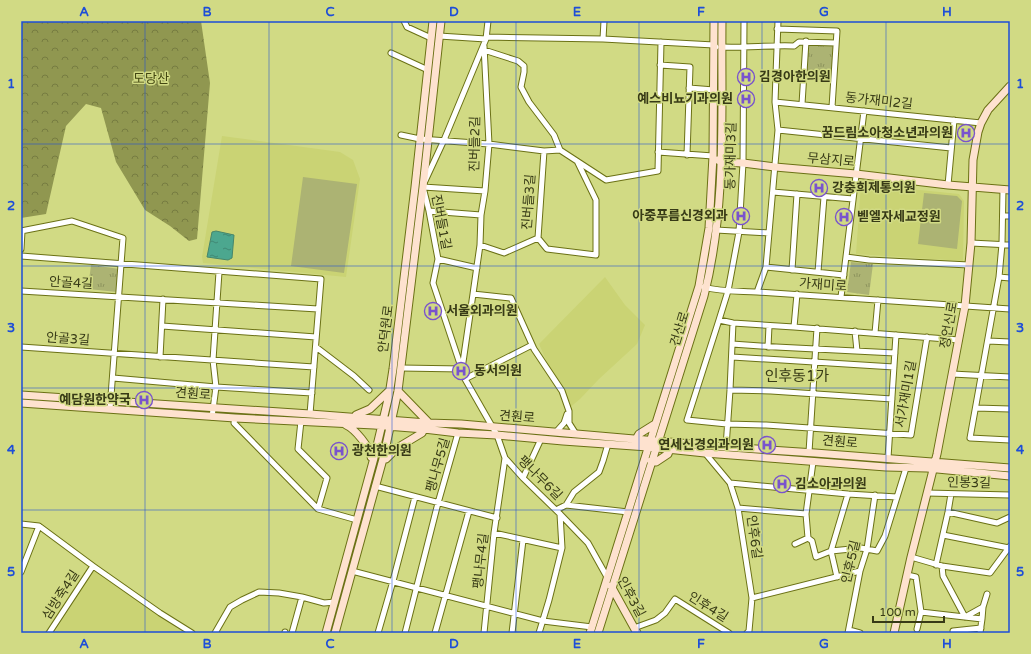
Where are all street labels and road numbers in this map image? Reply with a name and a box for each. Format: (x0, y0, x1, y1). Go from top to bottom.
street label: 동가재미2길 (844, 89, 914, 113)
street label: 진버들2길 (467, 116, 483, 172)
street label: 동가재미3길 (722, 122, 740, 190)
street label: 무삼지로 (806, 150, 856, 170)
street label: 진버들3길 (519, 174, 539, 230)
street label: 진버들1길 (428, 193, 454, 251)
street label: 안골4길 (49, 274, 93, 292)
street label: 가재미로 (799, 275, 847, 295)
street label: 정언신로 (937, 300, 961, 350)
street label: 안덕원로 (375, 304, 397, 354)
street label: 건산로 (667, 309, 693, 349)
street label: 안골3길 (45, 329, 91, 349)
street label: 서가재미1길 (892, 359, 920, 429)
street label: 견훤로 (175, 385, 211, 403)
street label: 견훤로 (499, 408, 535, 426)
street label: 견훤로 (821, 432, 859, 452)
street label: 팽나무5길 (423, 436, 453, 494)
street label: 팽나무6길 (515, 453, 565, 503)
street label: 인봉3길 (947, 475, 991, 491)
street label: 인후6길 (743, 514, 765, 560)
street label: 팽나무4길 (470, 532, 492, 590)
street label: 인후5길 (838, 539, 864, 585)
street label: 심방죽4길 (39, 567, 83, 623)
street label: 인후3길 (614, 574, 648, 620)
street label: 인후4길 (685, 589, 731, 625)

